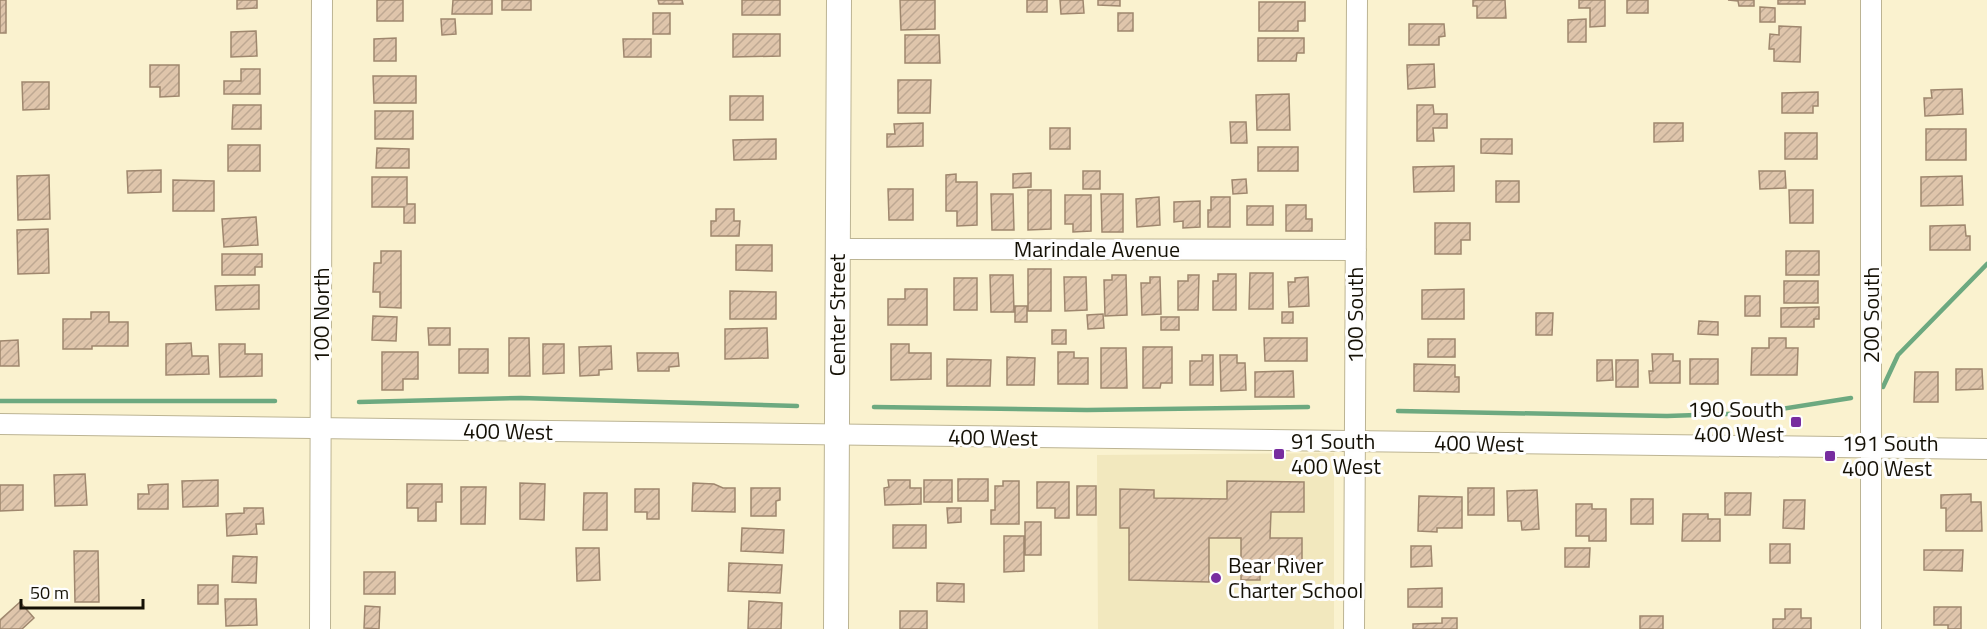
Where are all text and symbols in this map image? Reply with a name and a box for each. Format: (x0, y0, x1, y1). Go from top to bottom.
street label: Marindale Avenue (1014, 232, 1180, 266)
street label: Center Street (820, 253, 854, 376)
street label: 100 North (304, 267, 338, 363)
street label: 100 South (1338, 267, 1372, 363)
street label: 200 South (1854, 267, 1888, 363)
place label: 190 South 400 West (1687, 392, 1784, 451)
street label: 400 West (463, 413, 554, 449)
marker: 190 South 400 West (1789, 415, 1803, 429)
street label: 400 West (948, 419, 1039, 455)
place label: 91 South 400 West (1291, 424, 1381, 483)
street label: 400 West (1434, 425, 1525, 461)
place label: 191 South 400 West (1842, 426, 1939, 485)
marker: 91 South 400 West (1272, 447, 1286, 461)
marker: 191 South 400 West (1823, 449, 1837, 463)
place label: Bear River Charter School (1228, 548, 1363, 607)
marker: Bear River Charter School (1209, 571, 1223, 585)
scale bar (21, 572, 142, 610)
text: 50 m (30, 579, 69, 606)

